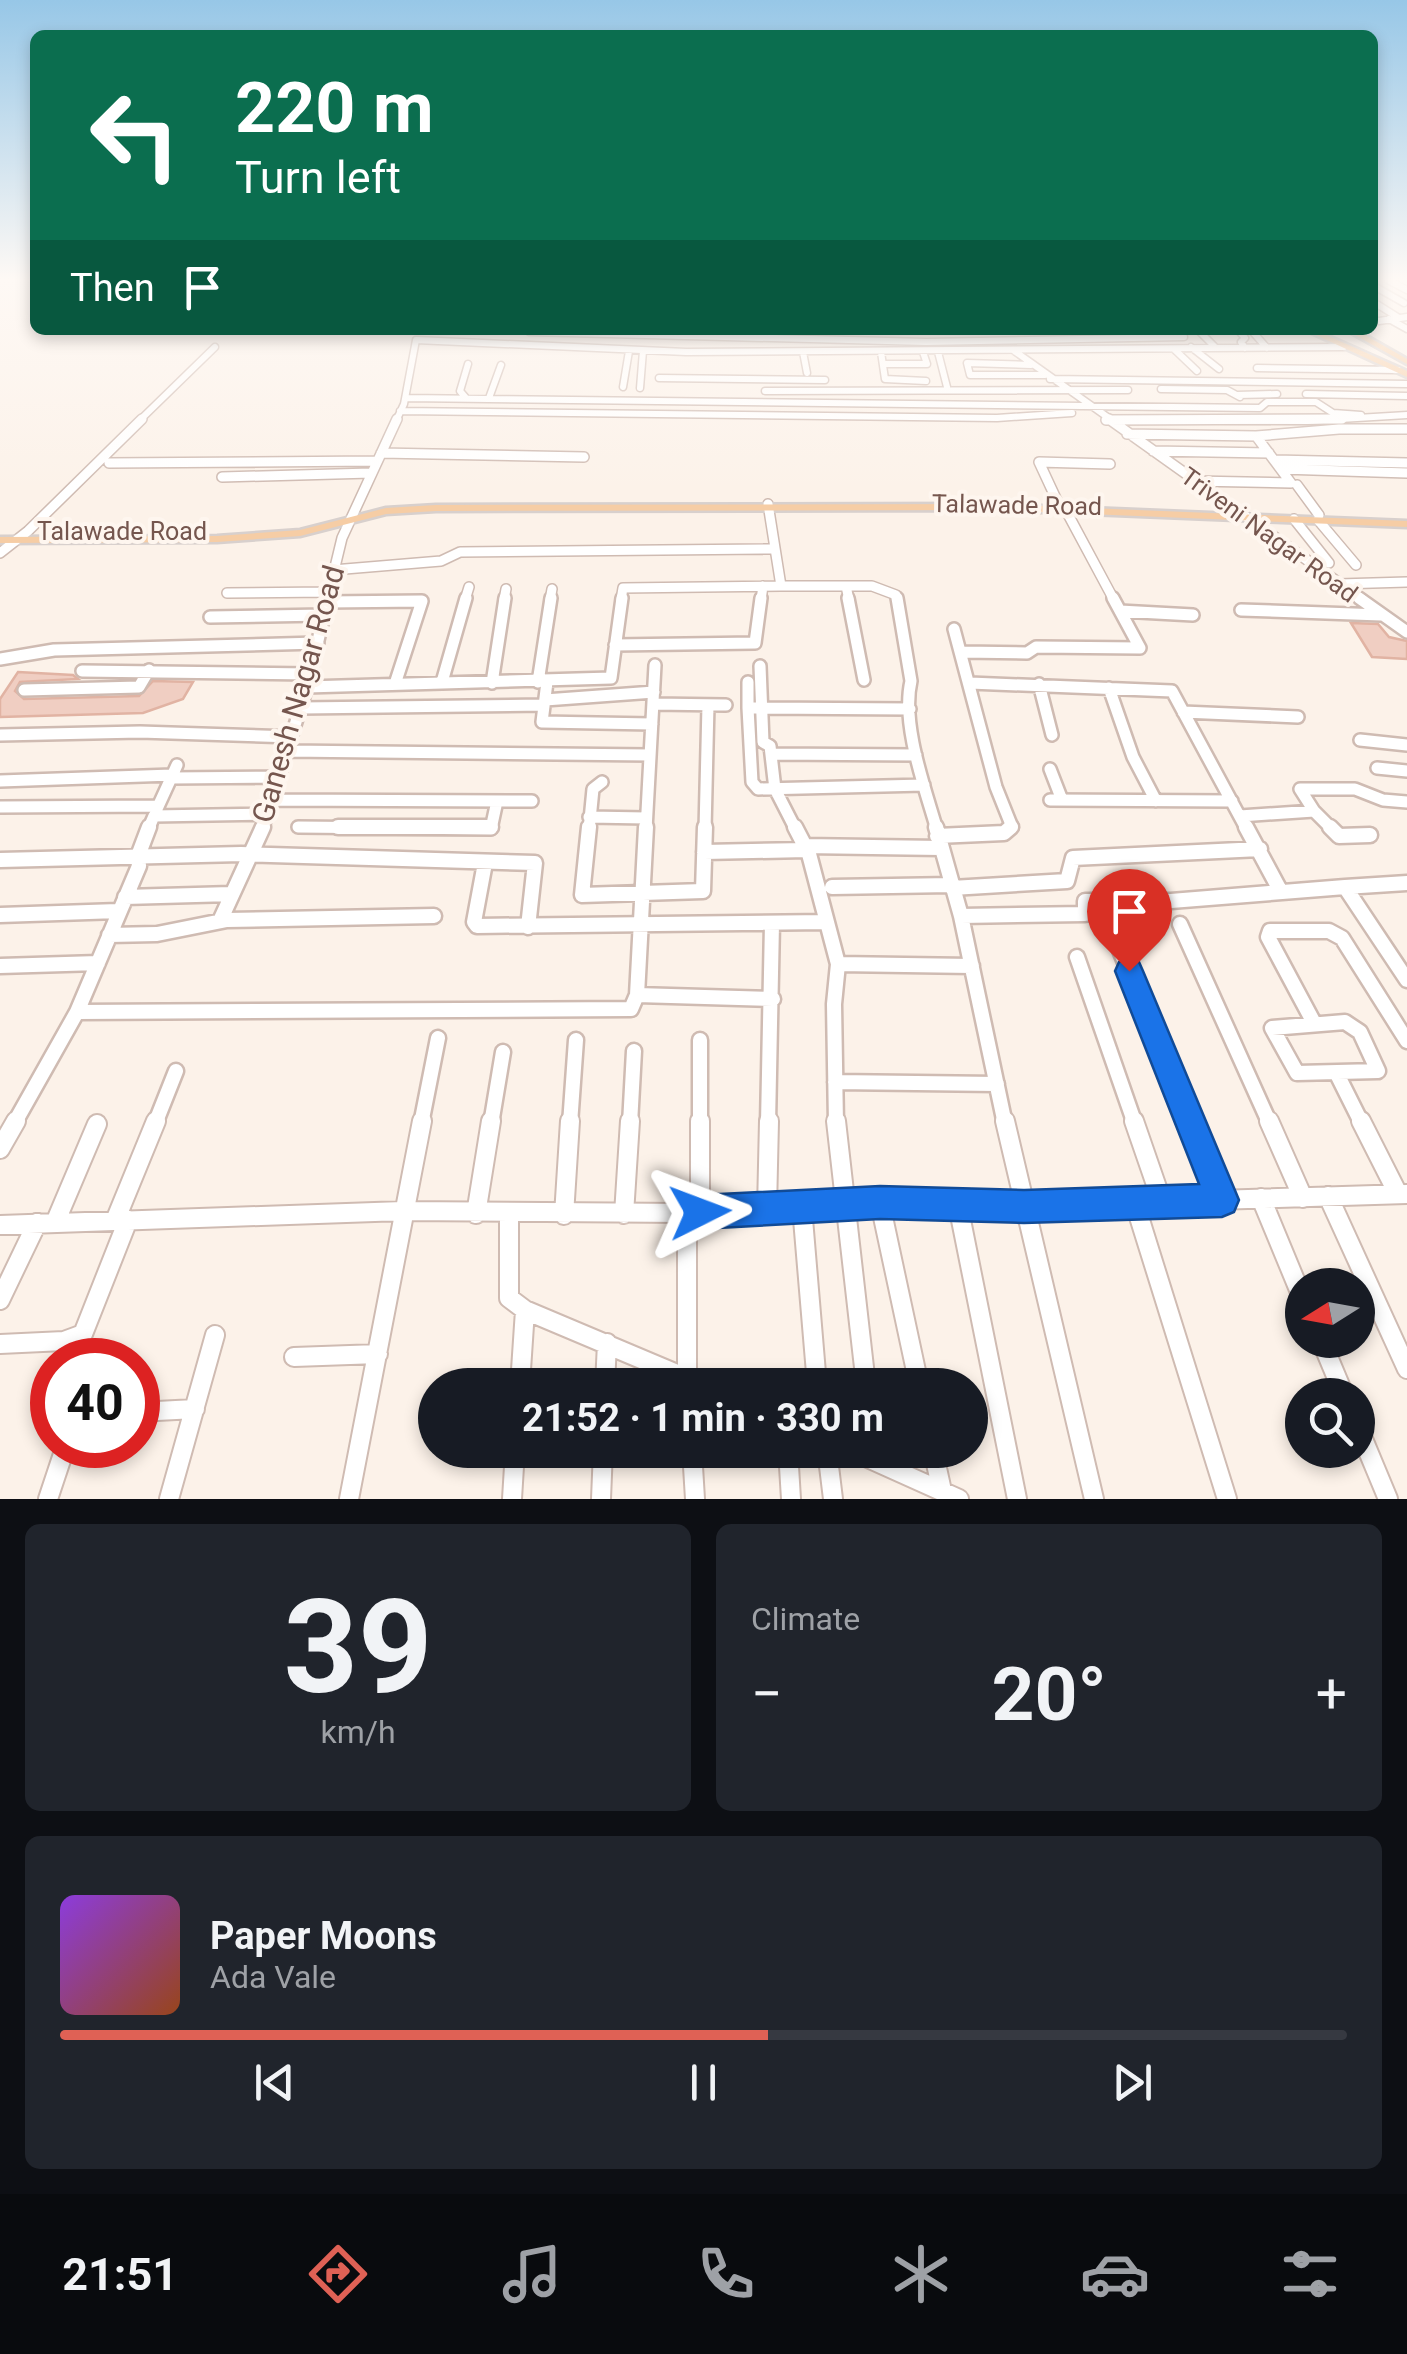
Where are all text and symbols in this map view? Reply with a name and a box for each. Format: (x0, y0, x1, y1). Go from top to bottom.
text: 220 m (235, 67, 434, 149)
icon: left (70, 70, 200, 200)
text: Turn left (235, 151, 401, 204)
icon: arrive (175, 260, 230, 315)
text: Then (70, 266, 155, 310)
street label: Triveni Nagar Road (1175, 461, 1363, 609)
street label: Talawade Road (932, 489, 1102, 521)
street label: Talawade Road (37, 517, 207, 546)
street label: Ganesh Nagar Road (245, 561, 351, 827)
pin (1087, 869, 1172, 972)
icon: arrive (1102, 884, 1157, 939)
position arrow (648, 1160, 752, 1264)
north arrow (1285, 1268, 1375, 1358)
map controls (1285, 1268, 1375, 1468)
speed limit sign: 40 (30, 1338, 160, 1468)
button: search (1285, 1378, 1375, 1468)
text: 21:52 · 1 min · 330 m (522, 1396, 884, 1440)
text: 39 (283, 1571, 433, 1724)
text: Climate (751, 1600, 860, 1638)
text: 20° (991, 1650, 1107, 1738)
text: − (751, 1662, 782, 1726)
text: + (1316, 1662, 1347, 1726)
text: km/h (320, 1713, 396, 1751)
text: Paper Moons (210, 1914, 437, 1958)
text: Ada Vale (210, 1958, 336, 1996)
icon: previous (247, 2055, 302, 2110)
icon: pause (676, 2055, 731, 2110)
icon: next (1105, 2055, 1160, 2110)
icon: directions (303, 2239, 373, 2309)
icon: music (497, 2239, 567, 2309)
icon: phone (691, 2239, 761, 2309)
icon: climate (886, 2239, 956, 2309)
icon: car (1080, 2239, 1150, 2309)
icon: filters (1275, 2239, 1345, 2309)
text: 21:51 (62, 2248, 178, 2301)

